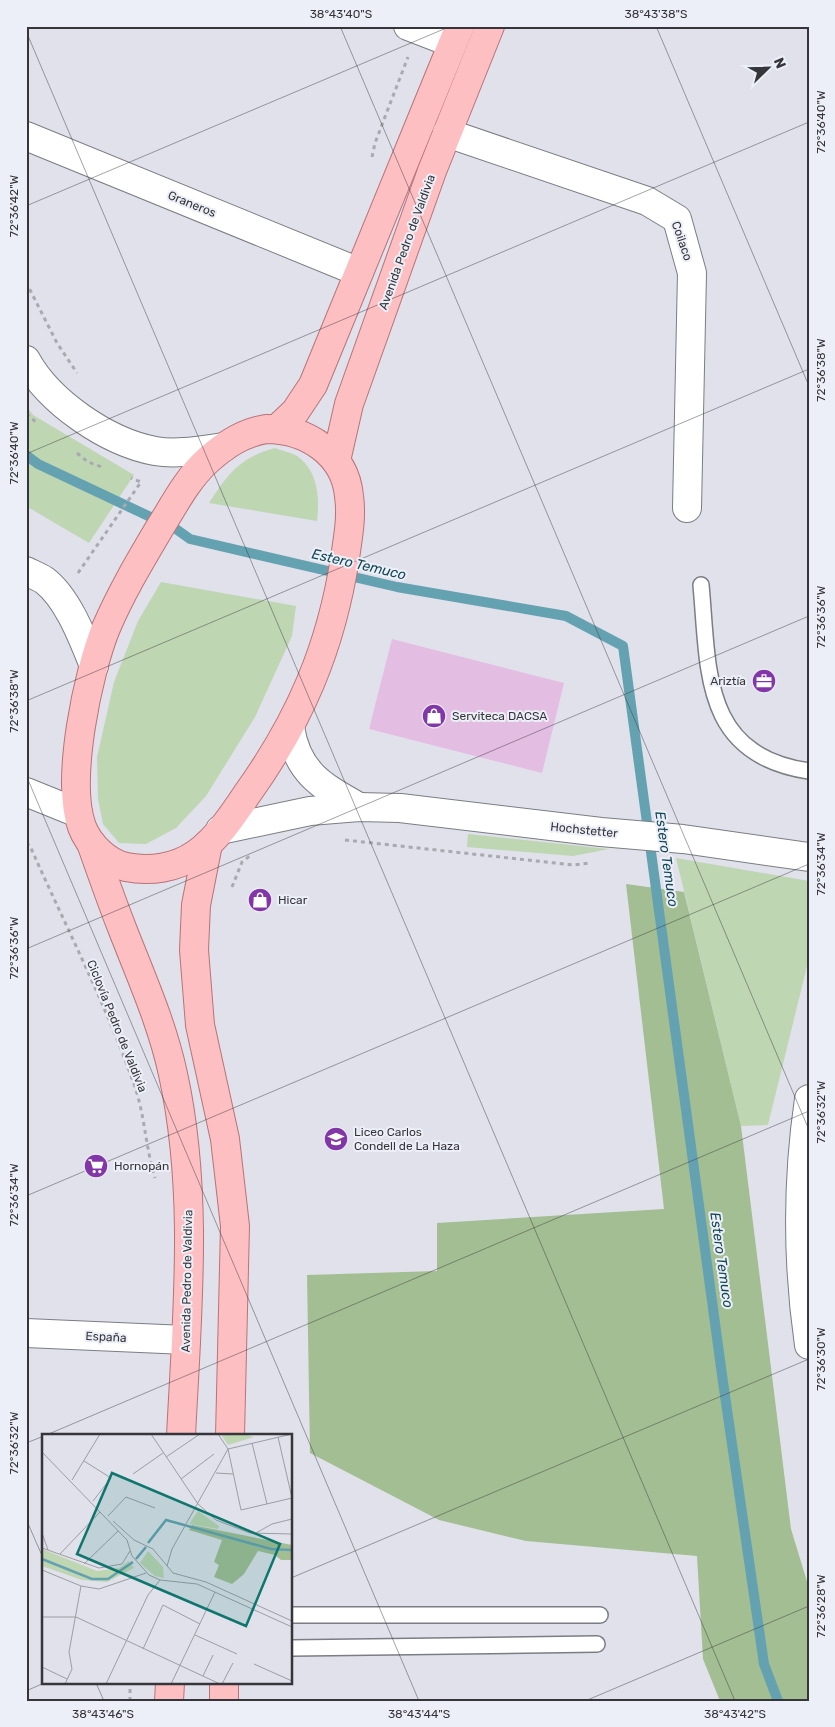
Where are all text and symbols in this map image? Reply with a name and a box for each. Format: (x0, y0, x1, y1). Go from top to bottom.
text: 38°43'40"S (310, 7, 372, 21)
text: 38°43'38"S (624, 7, 688, 21)
north arrow (742, 42, 792, 92)
text: N (770, 55, 789, 71)
text: 72°36'40"W (814, 90, 828, 154)
street label: Avenida Pedro de Valdivia (376, 172, 438, 312)
text: 72°36'42"W (7, 174, 21, 237)
street label: Graneros (166, 188, 218, 220)
street label: Coilaco (669, 219, 695, 263)
text: 72°36'38"W (814, 338, 828, 402)
text: 72°36'40"W (7, 421, 21, 485)
water label: Estero Temuco (310, 545, 408, 584)
text: 72°36'36"W (814, 585, 828, 648)
office icon: Ariztía (751, 668, 777, 694)
text: 72°36'38"W (7, 669, 21, 733)
place label: Ariztía (710, 674, 746, 688)
shop icon: Serviteca DACSA (421, 703, 447, 729)
place label: Serviteca DACSA (452, 709, 547, 723)
water label: Estero Temuco (651, 810, 682, 908)
street label: Hochstetter (550, 820, 619, 841)
text: 72°36'34"W (814, 832, 828, 895)
shop icon: Hicar (247, 887, 273, 913)
place label: Hicar (278, 893, 308, 907)
text: 72°36'36"W (7, 916, 21, 979)
street label: Ciclovía Pedro de Valdivia (84, 958, 150, 1094)
text: 72°36'32"W (814, 1080, 828, 1143)
place label: Liceo Carlos Condell de La Haza (354, 1125, 460, 1153)
school or university icon: Liceo Carlos Condell de La Haza (323, 1126, 349, 1152)
supermarket icon: Hornopán (83, 1153, 109, 1179)
place label: Hornopán (114, 1159, 169, 1173)
text: 72°36'34"W (7, 1163, 21, 1226)
street label: Avenida Pedro de Valdivia (179, 1209, 195, 1353)
water label: Estero Temuco (706, 1211, 737, 1309)
text: 72°36'30"W (814, 1327, 828, 1391)
street label: España (85, 1329, 127, 1345)
text: 72°36'32"W (7, 1411, 21, 1474)
inset map (42, 1434, 292, 1684)
text: 72°36'28"W (814, 1574, 828, 1638)
text: 38°43'46"S (72, 1707, 134, 1721)
text: 38°43'44"S (388, 1707, 450, 1721)
text: 38°43'42"S (704, 1707, 766, 1721)

